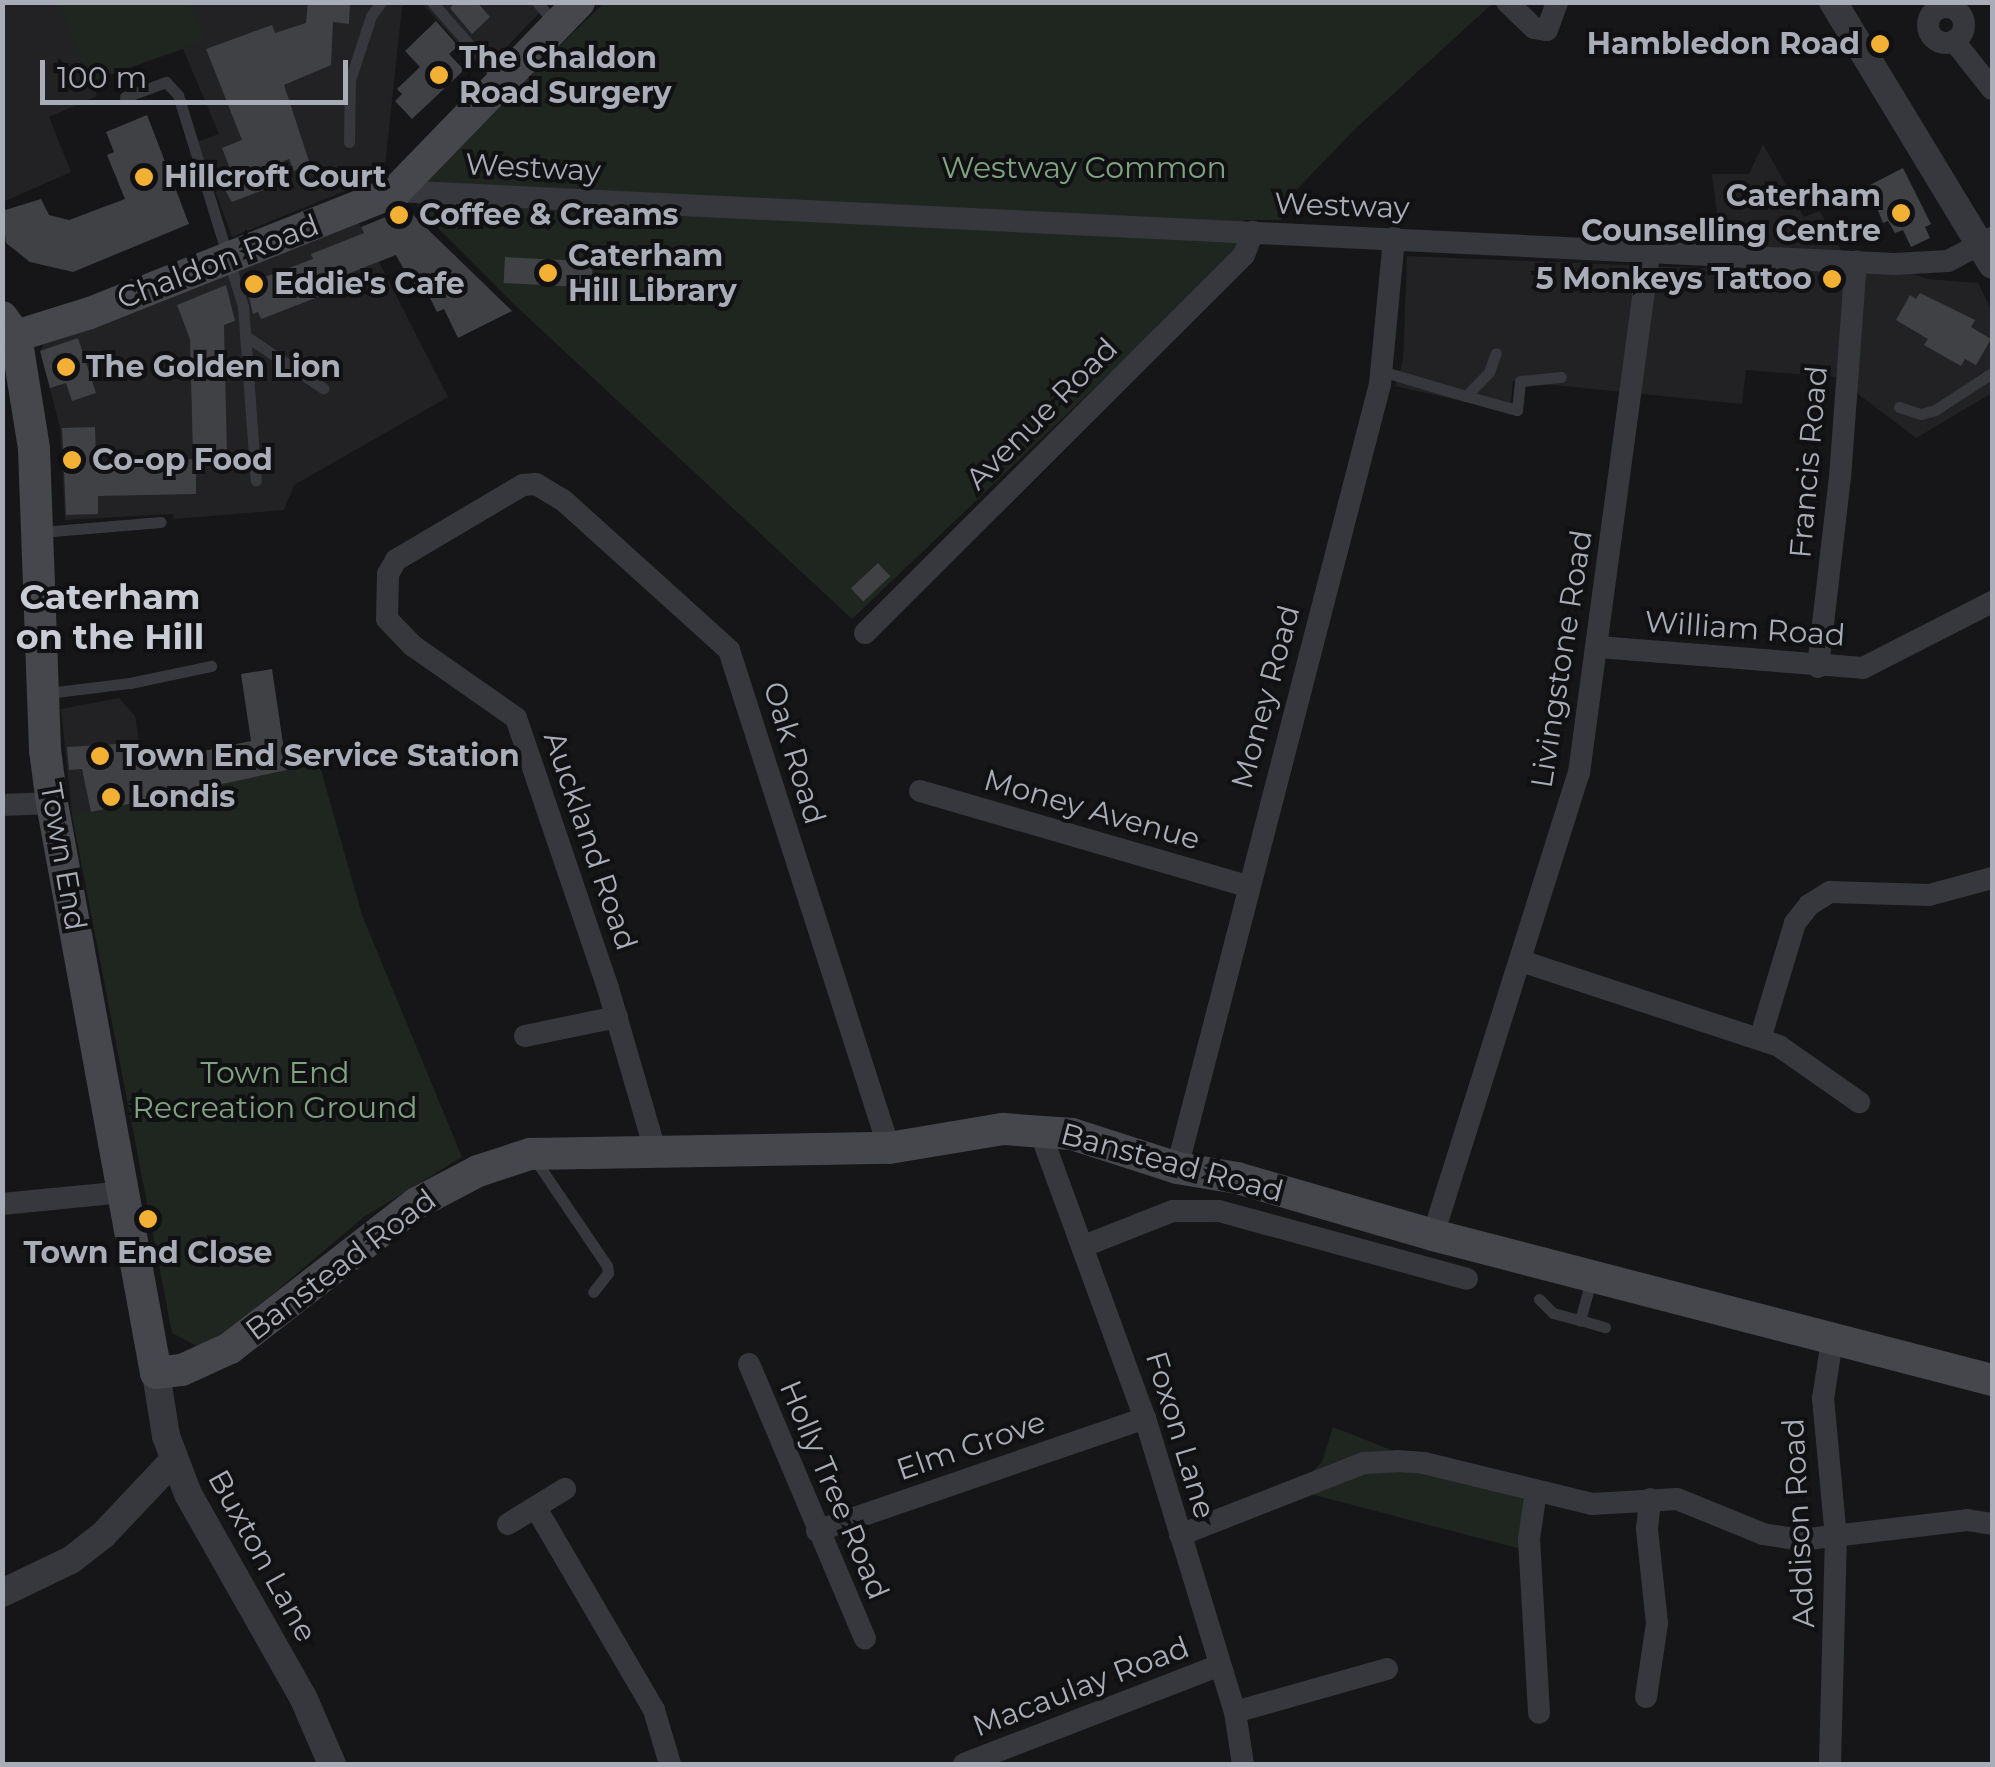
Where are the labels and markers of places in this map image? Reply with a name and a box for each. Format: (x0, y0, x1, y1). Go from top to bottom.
place label: Hambledon Road (1587, 26, 1860, 62)
marker: Hambledon Road (1869, 33, 1891, 55)
place label: The Chaldon Road Surgery (459, 40, 672, 110)
marker: The Chaldon Road Surgery (428, 64, 450, 86)
place label: Hillcroft Court (164, 159, 386, 195)
marker: Hillcroft Court (133, 166, 155, 188)
place label: Caterham Counselling Centre (1581, 178, 1881, 248)
place label: Coffee & Creams (419, 197, 679, 233)
marker: Caterham Counselling Centre (1890, 202, 1912, 224)
marker: Coffee & Creams (388, 204, 410, 226)
place label: Caterham Hill Library (568, 238, 737, 308)
place label: 5 Monkeys Tattoo (1536, 261, 1812, 297)
marker: Caterham Hill Library (537, 262, 559, 284)
place label: Eddie's Cafe (274, 266, 465, 302)
marker: 5 Monkeys Tattoo (1821, 268, 1843, 290)
marker: Eddie's Cafe (243, 273, 265, 295)
place label: The Golden Lion (86, 349, 341, 385)
marker: The Golden Lion (55, 356, 77, 378)
place label: Co-op Food (92, 442, 273, 478)
marker: Co-op Food (61, 449, 83, 471)
place label: Town End Service Station (120, 738, 520, 774)
marker: Town End Service Station (89, 745, 111, 767)
place label: Londis (131, 779, 235, 815)
marker: Londis (100, 786, 122, 808)
marker: Town End Close (137, 1208, 159, 1230)
place label: Town End Close (24, 1235, 272, 1271)

